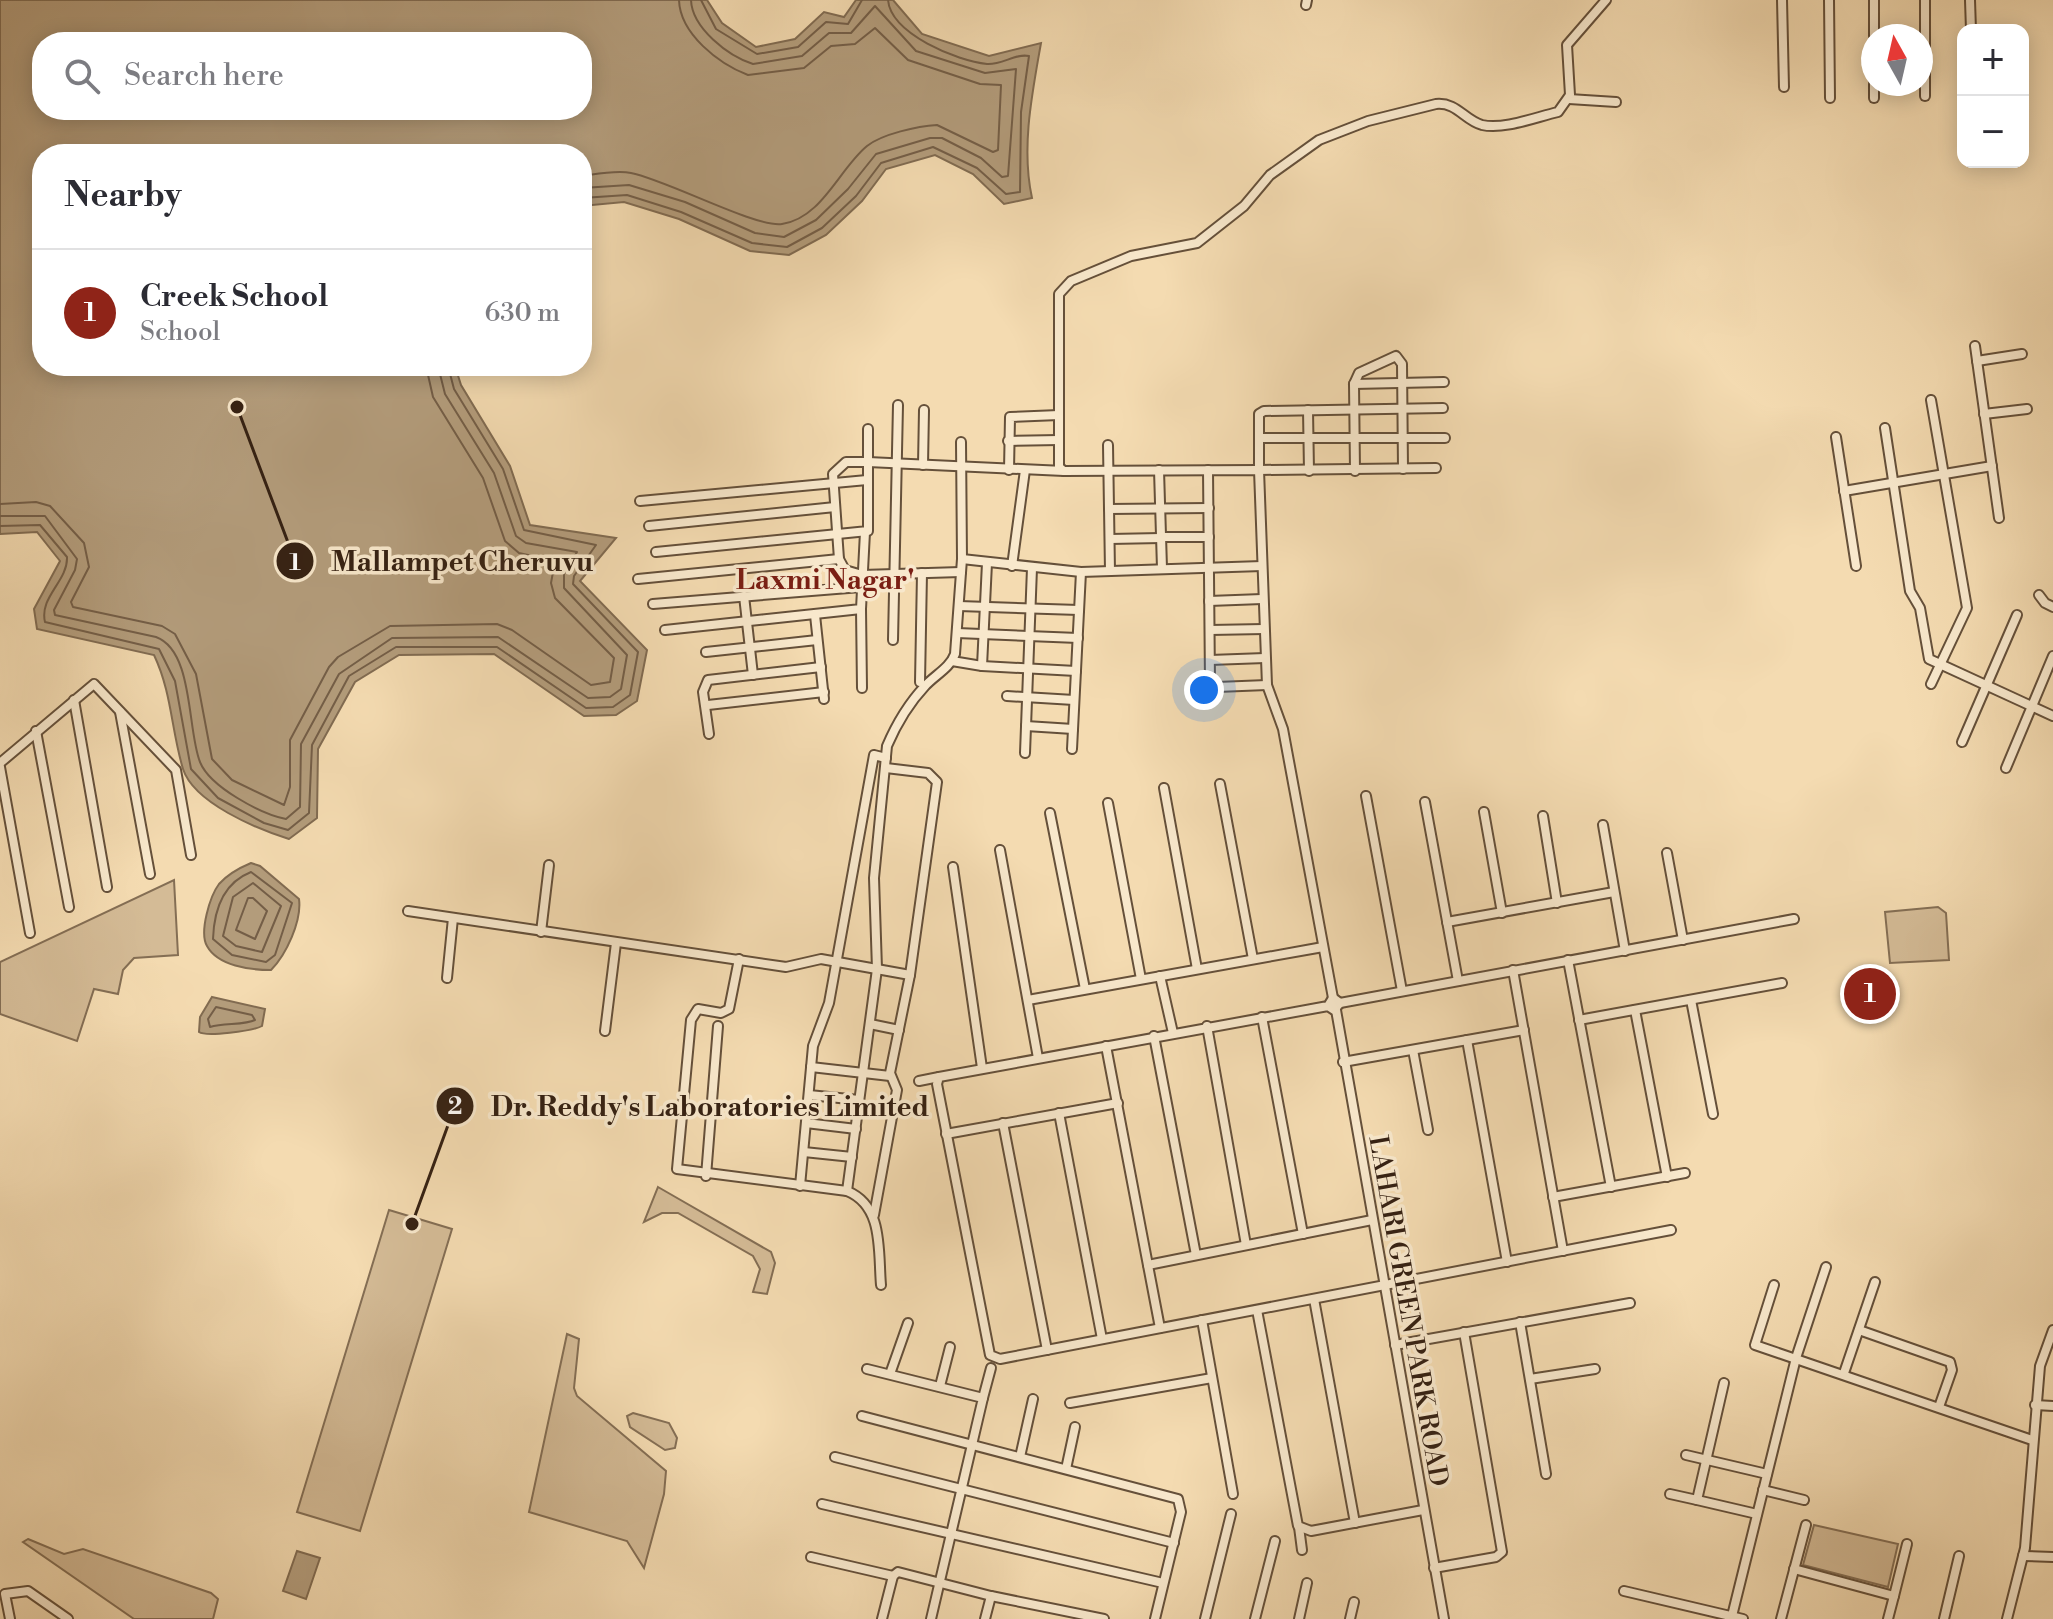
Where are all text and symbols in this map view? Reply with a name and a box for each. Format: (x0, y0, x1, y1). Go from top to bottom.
north arrow (1861, 24, 1933, 96)
map controls (1957, 24, 2029, 168)
button: + (1957, 24, 2029, 96)
search box (32, 32, 592, 120)
icon: search (60, 54, 104, 98)
text: Search here (124, 57, 284, 95)
button: − (1957, 96, 2029, 168)
text: Nearby (64, 175, 182, 217)
text: Creek School (140, 278, 328, 316)
text: 1 (84, 297, 96, 329)
text: 630 m (485, 297, 560, 329)
text: School (140, 316, 220, 348)
callout: Mallampet Cheruvu (275, 535, 610, 587)
text: Mallampet Cheruvu (331, 545, 593, 580)
text: 1 (289, 548, 301, 578)
district label: Laxmi Nagar' (736, 563, 914, 598)
your location (1184, 670, 1224, 710)
pin: 1 (1844, 964, 1896, 1024)
callout: Dr. Reddy's Laboratories Limited (435, 1080, 946, 1132)
text: Dr. Reddy's Laboratories Limited (491, 1090, 930, 1125)
text: 2 (448, 1092, 463, 1122)
street label: LAHARI GREEN PARK ROAD (1361, 1133, 1455, 1489)

